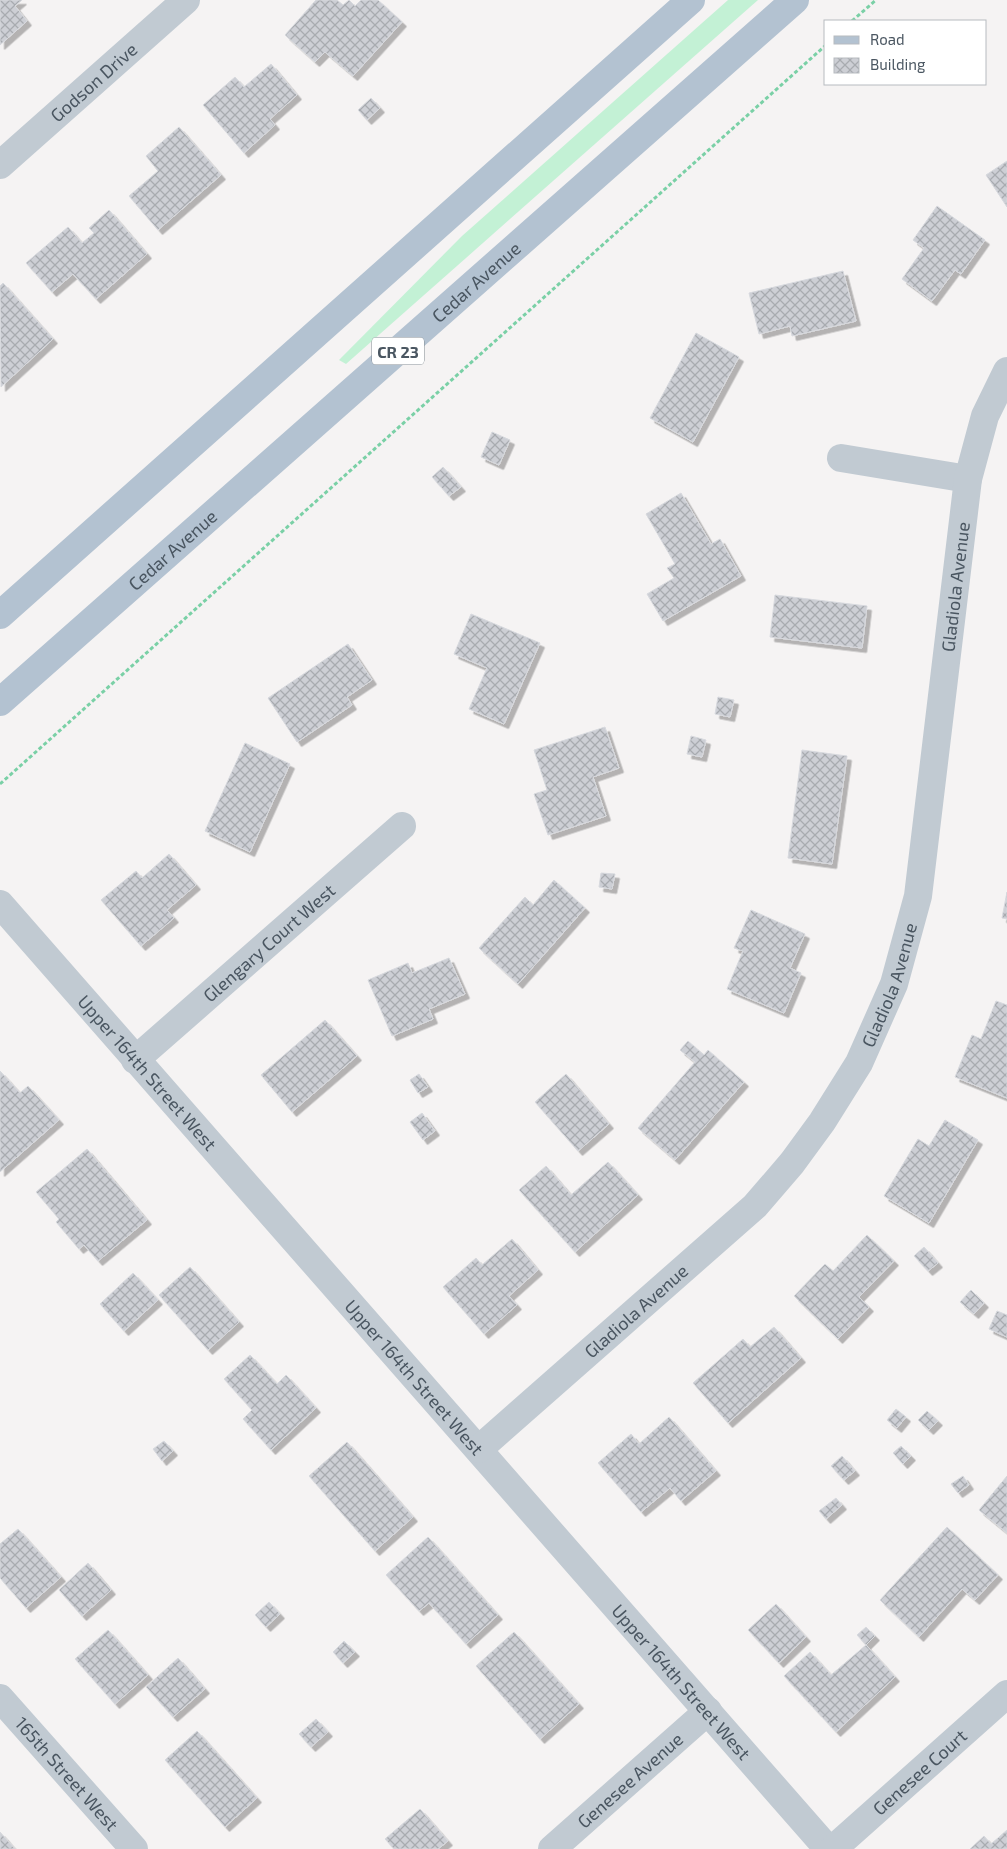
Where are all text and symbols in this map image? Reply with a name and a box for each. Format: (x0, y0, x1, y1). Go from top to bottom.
legend (824, 20, 987, 85)
text: Road (870, 30, 905, 48)
street label: Godson Drive (46, 38, 141, 126)
text: Building (870, 55, 926, 73)
street label: Cedar Avenue (427, 237, 525, 327)
road number: CR 23 (372, 338, 424, 364)
street label: Cedar Avenue (124, 505, 221, 595)
street label: Gladiola Avenue (936, 520, 974, 653)
street label: Glengary Court West (198, 879, 339, 1006)
street label: Gladiola Avenue (857, 920, 921, 1050)
street label: Upper 164th Street West (74, 990, 222, 1155)
street label: Gladiola Avenue (580, 1259, 692, 1362)
street label: Upper 164th Street West (340, 1295, 489, 1460)
street label: Upper 164th Street West (607, 1599, 756, 1764)
street label: 165th Street West (11, 1712, 123, 1835)
street label: Genesee Court (868, 1724, 971, 1819)
street label: Genesee Avenue (573, 1728, 687, 1833)

